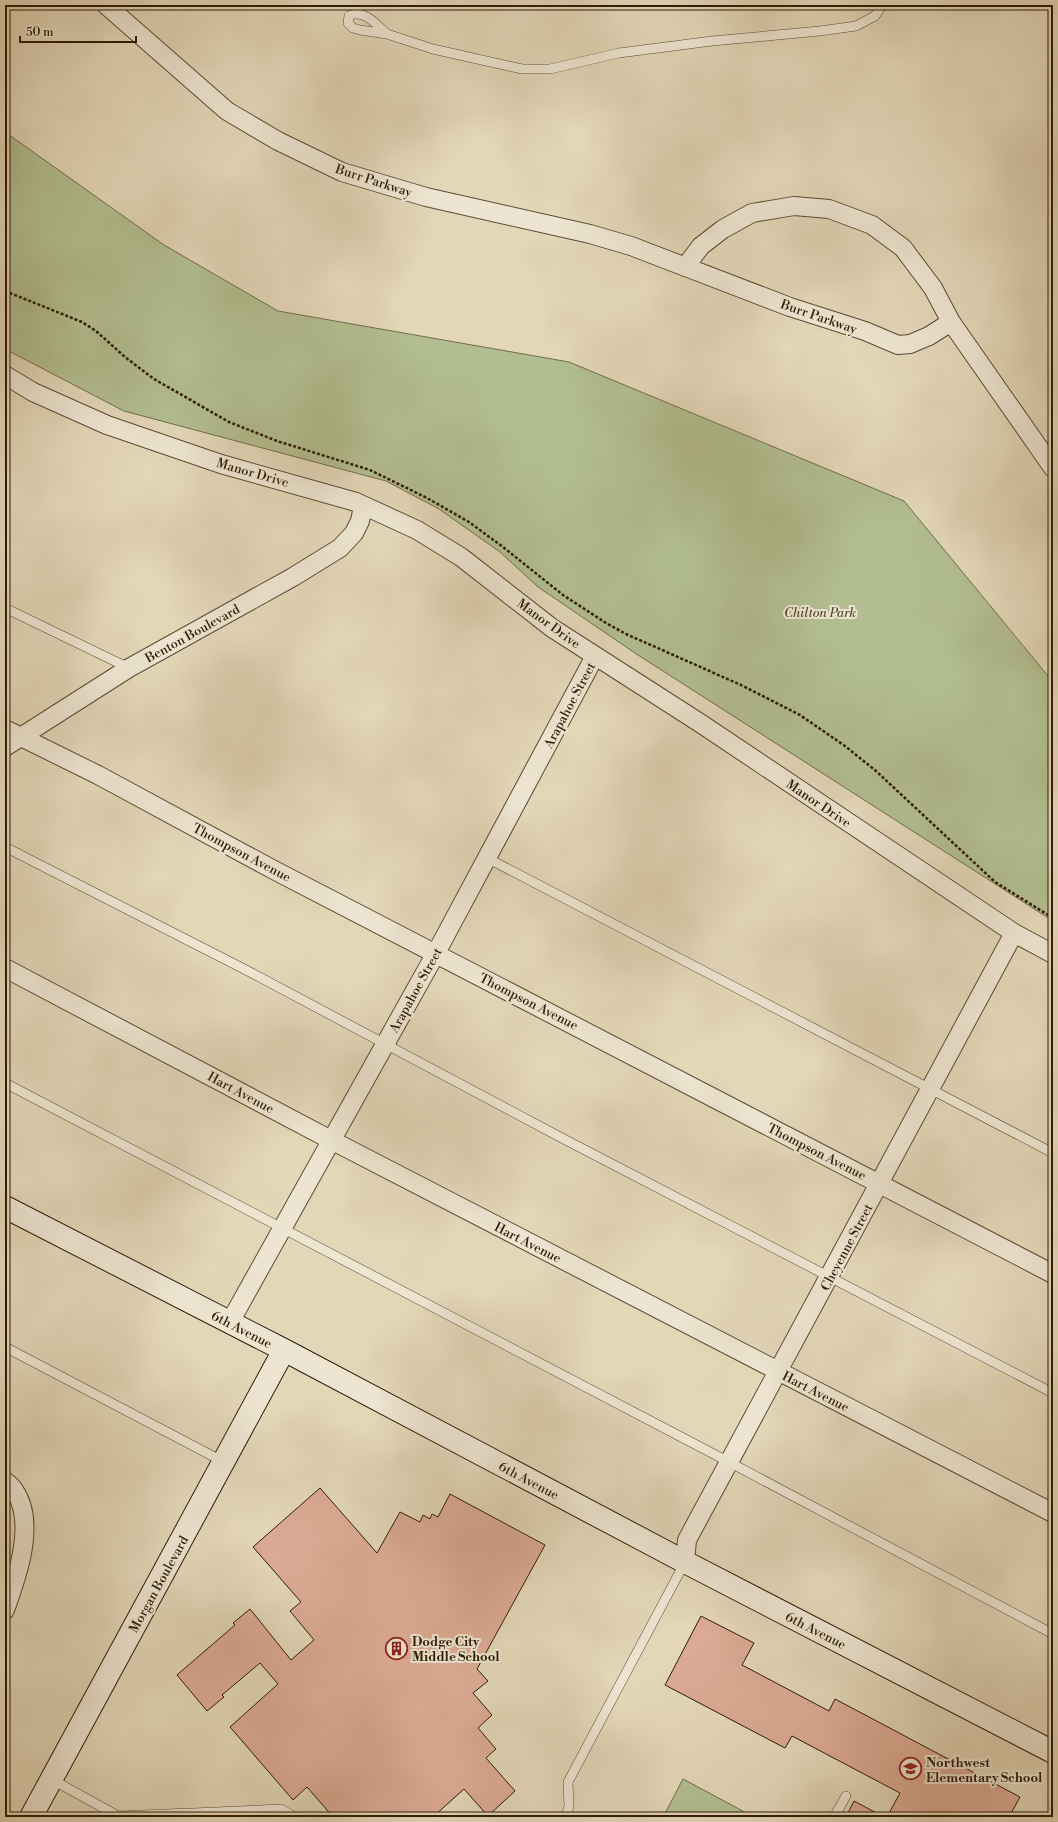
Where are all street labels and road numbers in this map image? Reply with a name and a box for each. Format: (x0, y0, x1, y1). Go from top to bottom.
street label: Burr Parkway (332, 161, 415, 201)
street label: Burr Parkway (778, 296, 860, 338)
street label: Manor Drive (215, 455, 291, 491)
street label: Manor Drive (514, 595, 584, 652)
street label: Benton Boulevard (141, 601, 243, 667)
street label: Arapahoe Street (540, 660, 599, 752)
street label: Manor Drive (783, 776, 854, 832)
street label: Thompson Avenue (190, 820, 294, 886)
street label: Arapahoe Street (385, 945, 446, 1037)
street label: Thompson Avenue (476, 970, 581, 1034)
street label: Hart Avenue (204, 1069, 277, 1117)
street label: Thompson Avenue (764, 1120, 869, 1184)
street label: Cheyenne Street (817, 1201, 877, 1294)
street label: Hart Avenue (491, 1219, 564, 1267)
street label: 6th Avenue (209, 1308, 275, 1352)
street label: Hart Avenue (779, 1368, 852, 1416)
street label: 6th Avenue (496, 1458, 562, 1504)
street label: Morgan Boulevard (126, 1533, 192, 1636)
street label: 6th Avenue (783, 1609, 849, 1653)

